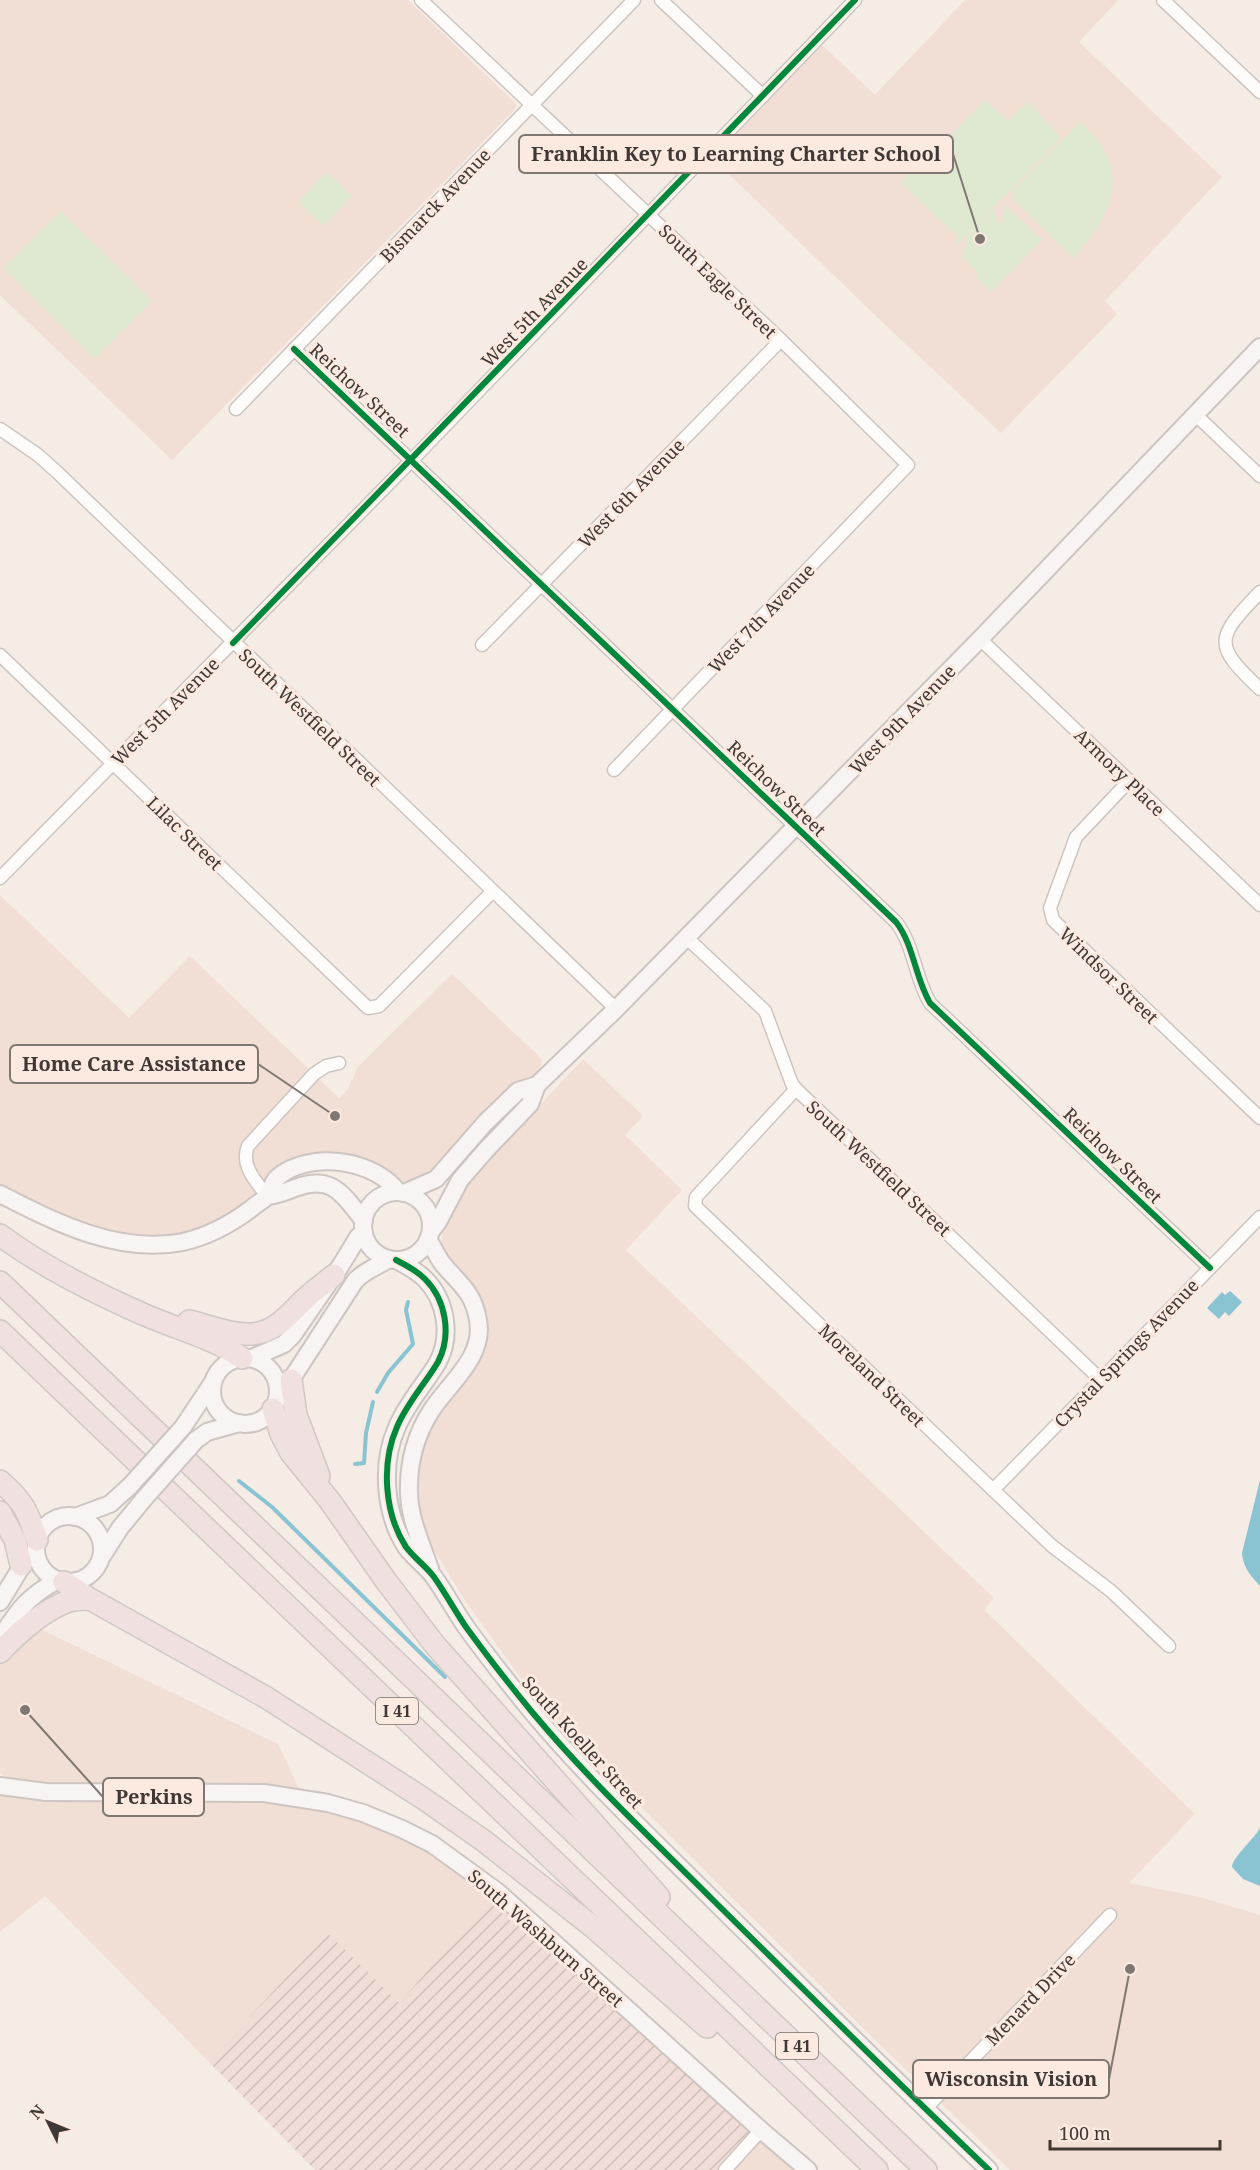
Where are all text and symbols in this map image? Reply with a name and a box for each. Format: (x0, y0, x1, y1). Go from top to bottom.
callout: Franklin Key to Learning Charter School (519, 135, 953, 173)
text: Franklin Key to Learning Charter School (531, 140, 941, 167)
street label: Bismarck Avenue (374, 143, 496, 267)
street label: South Eagle Street (654, 218, 782, 344)
street label: West 5th Avenue (476, 252, 592, 372)
street label: Reichow Street (305, 337, 415, 443)
street label: West 6th Avenue (573, 433, 689, 553)
street label: West 7th Avenue (703, 558, 819, 678)
street label: South Westfield Street (234, 643, 386, 791)
street label: West 5th Avenue (106, 652, 224, 770)
street label: West 9th Avenue (844, 659, 960, 779)
street label: Armory Place (1070, 723, 1170, 821)
street label: Reichow Street (723, 735, 831, 841)
street label: Lilac Street (142, 791, 228, 875)
street label: Windsor Street (1054, 922, 1164, 1028)
callout: Home Care Assistance (10, 1045, 258, 1083)
text: Home Care Assistance (22, 1050, 246, 1077)
street label: South Westfield Street (802, 1095, 956, 1241)
street label: Reichow Street (1059, 1102, 1167, 1208)
street label: Crystal Springs Avenue (1049, 1273, 1203, 1433)
street label: Moreland Street (814, 1318, 930, 1432)
street label: South Koeller Street (517, 1671, 649, 1813)
road number: I 41 (376, 1698, 418, 1724)
callout: Perkins (103, 1778, 204, 1816)
text: Perkins (115, 1783, 193, 1810)
street label: South Washburn Street (463, 1864, 629, 2012)
street label: Menard Drive (980, 1948, 1080, 2050)
road number: I 41 (776, 2033, 818, 2059)
callout: Wisconsin Vision (913, 2060, 1109, 2098)
text: Wisconsin Vision (925, 2065, 1097, 2092)
north arrow (18, 2092, 78, 2152)
text: N (25, 2099, 50, 2124)
scale bar (1050, 2113, 1220, 2151)
text: 100 m (1059, 2121, 1111, 2145)

